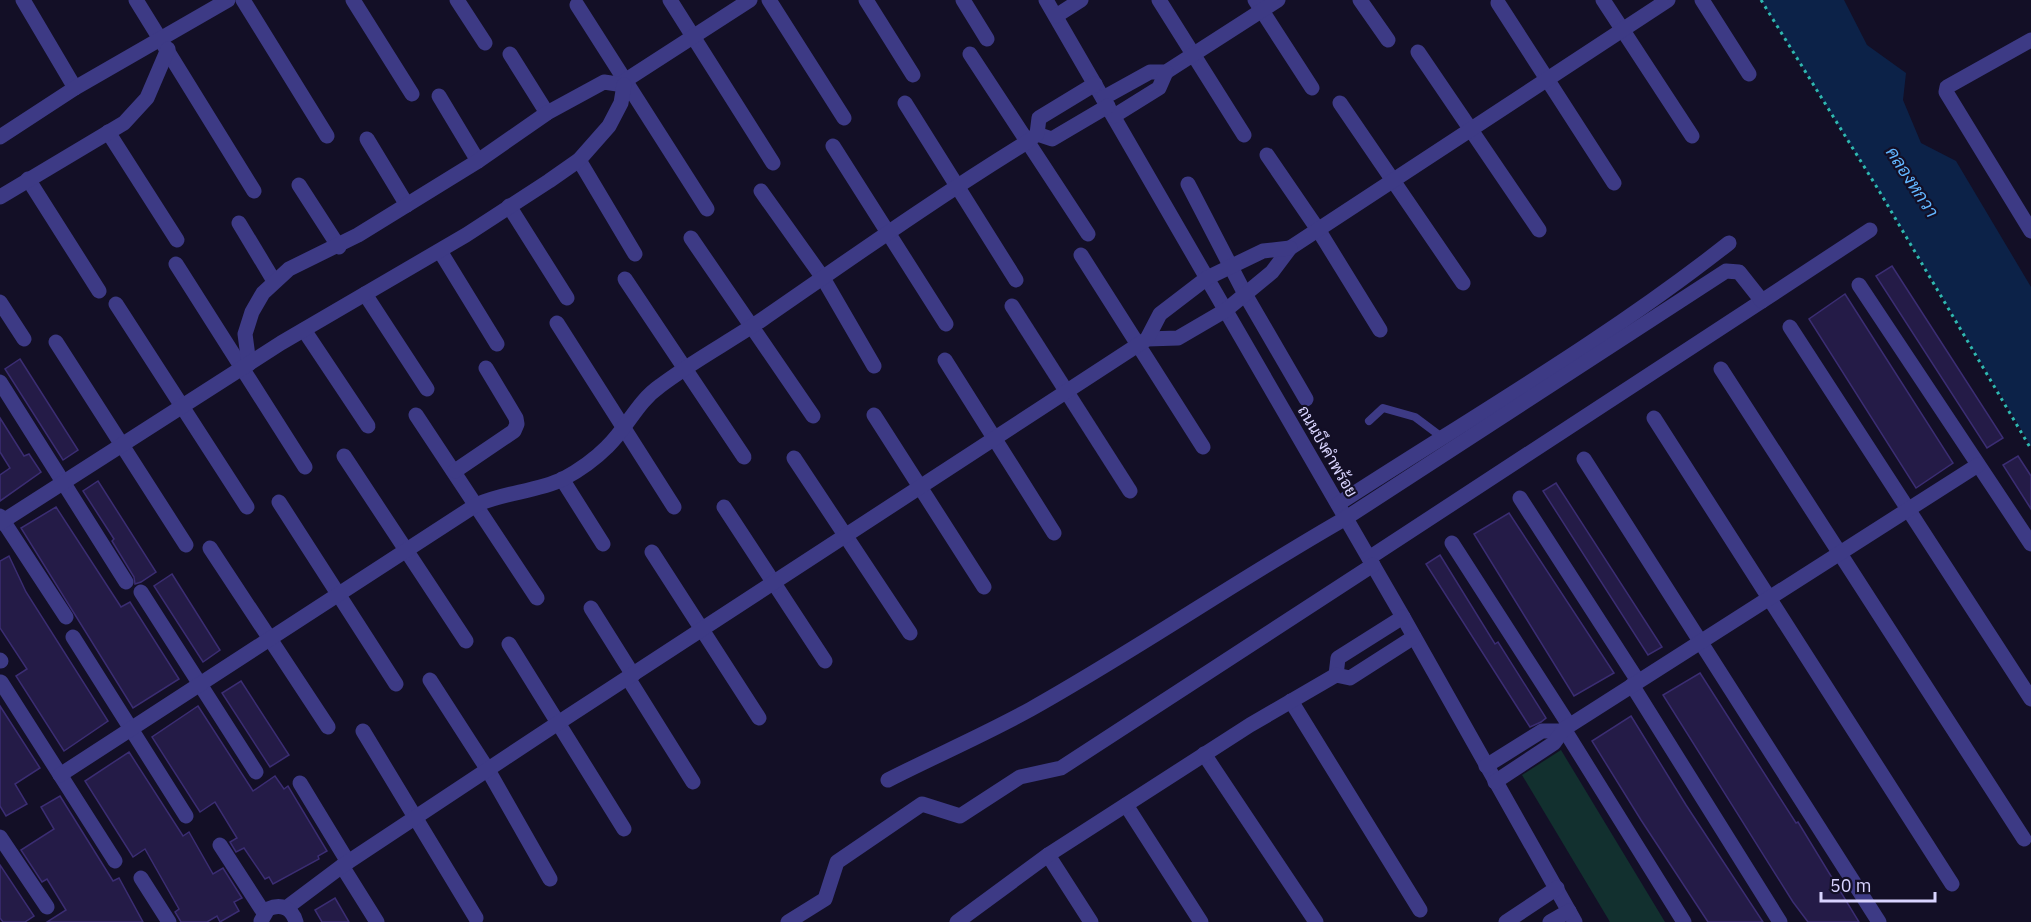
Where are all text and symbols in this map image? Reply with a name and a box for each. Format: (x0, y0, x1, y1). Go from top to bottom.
water label: คลองหกวา (1881, 142, 1944, 222)
street label: ถนนบึงคำพร้อย (1294, 402, 1362, 500)
scale bar (1821, 865, 1935, 903)
text: 50 m (1830, 874, 1872, 897)

